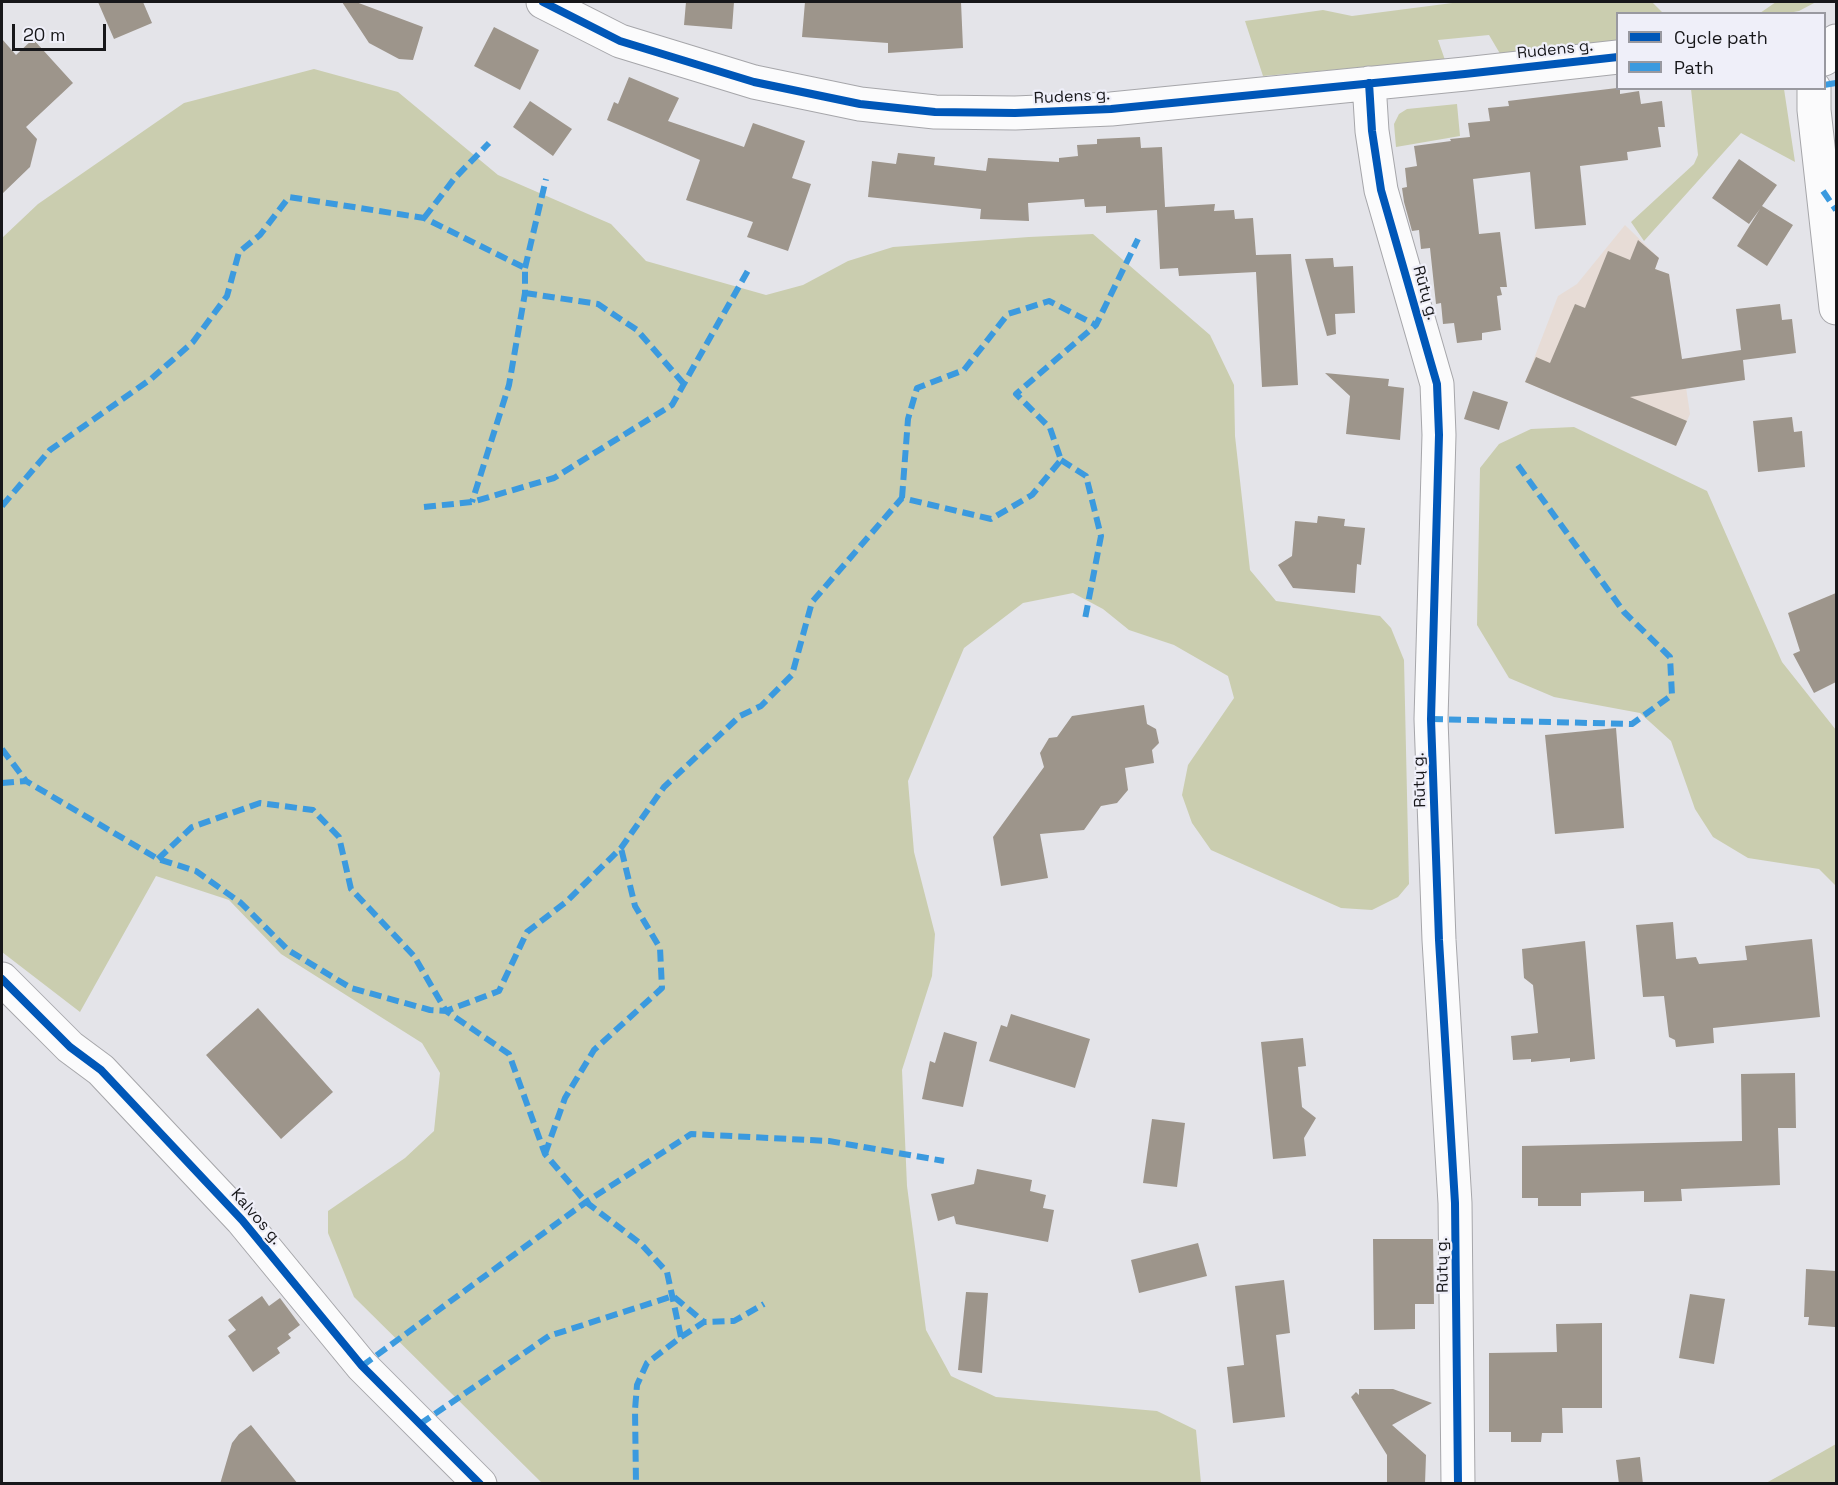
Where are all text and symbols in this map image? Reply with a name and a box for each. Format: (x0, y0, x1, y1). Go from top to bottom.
scale bar (15, 12, 110, 50)
legend (1616, 12, 1826, 90)
text: 20 m (23, 23, 66, 46)
text: Cycle path (1674, 26, 1768, 49)
street label: Rudens g. (1516, 36, 1594, 64)
text: Path (1674, 56, 1714, 79)
street label: Rudens g. (1033, 85, 1111, 109)
street label: Rūtų g. (1408, 264, 1442, 322)
street label: Rūtų g. (1409, 752, 1431, 808)
street label: Kalvos g. (226, 1185, 286, 1249)
street label: Rūtų g. (1433, 1237, 1453, 1293)

